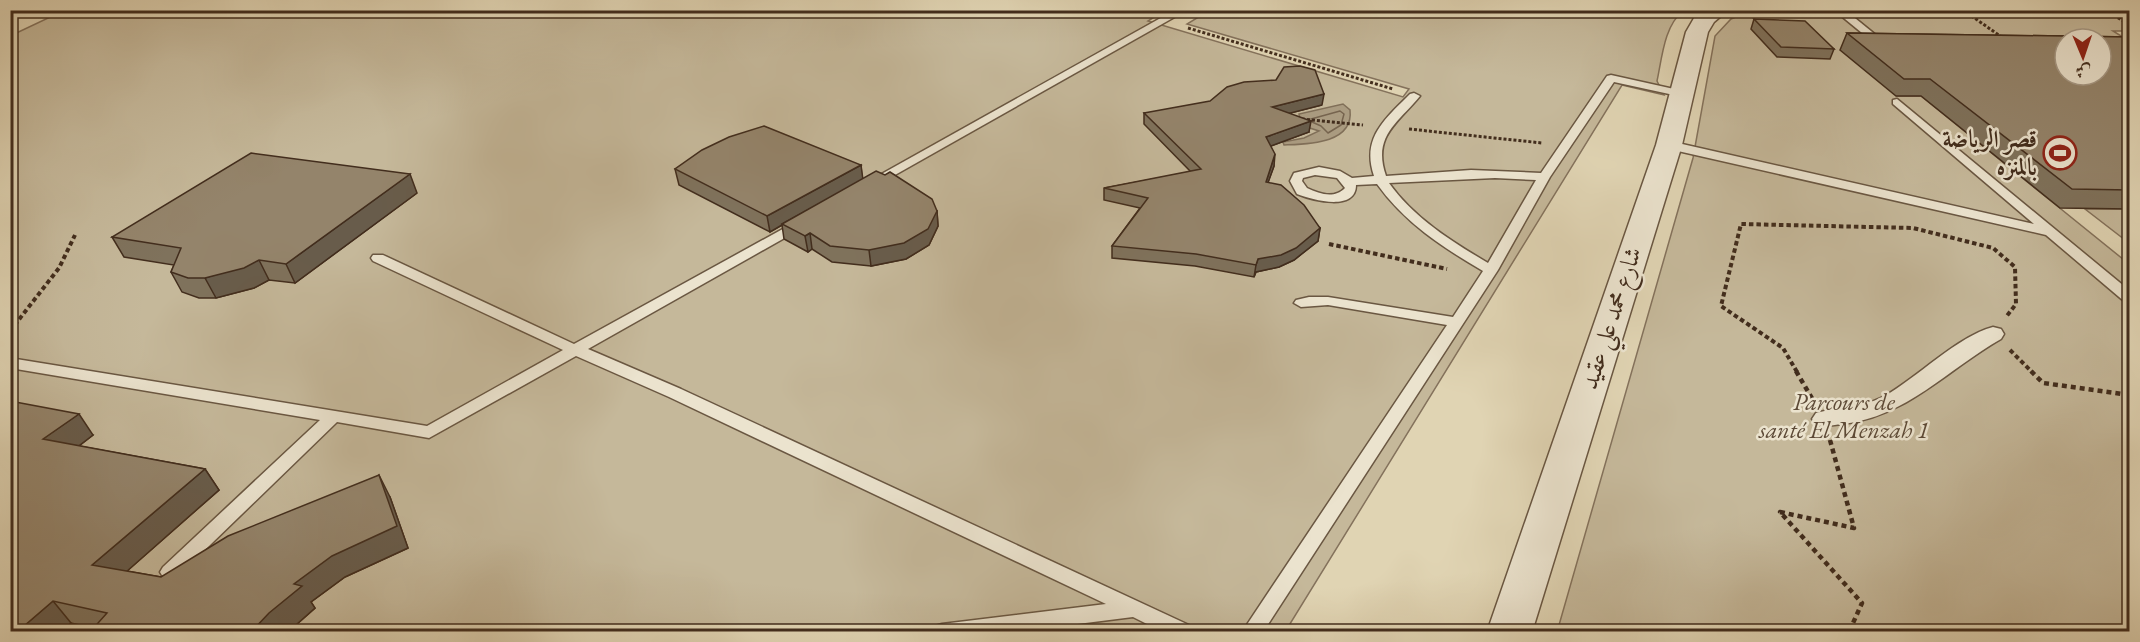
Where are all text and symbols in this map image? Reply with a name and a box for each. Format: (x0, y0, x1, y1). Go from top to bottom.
north arrow (2053, 27, 2113, 87)
text: ش (2075, 61, 2092, 82)
place label: قصر الرياضة بالمنزه (1942, 123, 2037, 182)
sports icon: قصر الرياضة بالمنزه (2042, 135, 2078, 171)
street label: شارع محمد علي عقيد (1573, 243, 1656, 395)
park label: Parcours de santé El Menzah 1 (1758, 386, 1929, 445)

